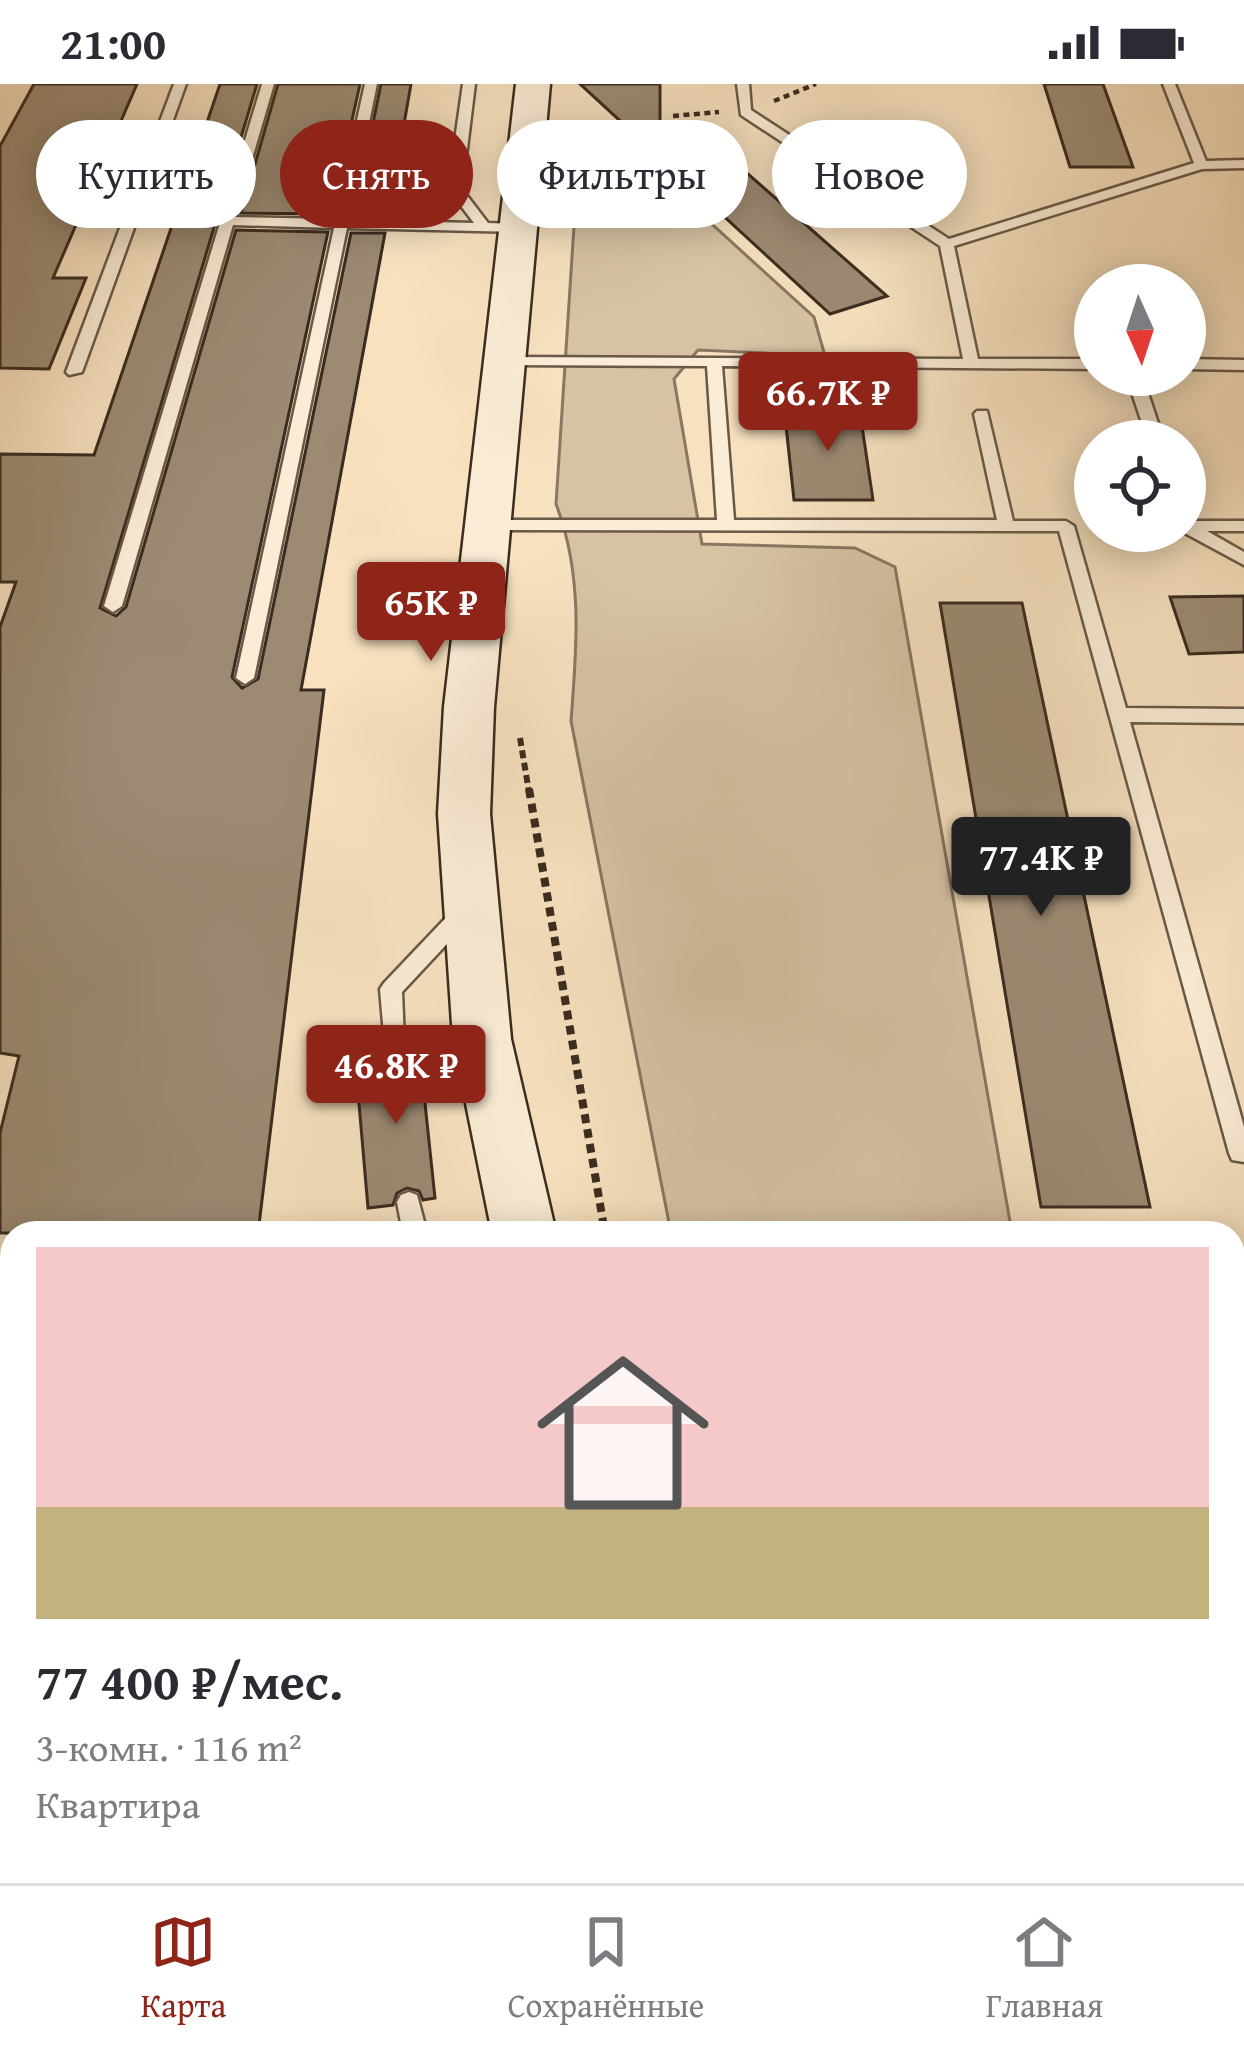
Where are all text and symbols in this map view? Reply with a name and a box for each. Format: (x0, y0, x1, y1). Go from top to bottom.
text: 21:00 (60, 10, 166, 75)
chip: Купить (36, 120, 256, 228)
chip: Снять (280, 120, 473, 228)
chip: Фильтры (497, 120, 748, 228)
chip: Новое (772, 120, 967, 228)
north arrow (1074, 264, 1206, 396)
map controls (1074, 264, 1206, 552)
pin: 66.7K ₽ (717, 352, 939, 454)
text: 66.7K ₽ (765, 362, 891, 419)
button: locate (1074, 420, 1206, 552)
pin: 65K ₽ (347, 562, 515, 664)
text: 65K ₽ (384, 572, 478, 629)
pin: 77.4K ₽ (930, 817, 1152, 919)
text: 77.4K ₽ (978, 827, 1104, 884)
pin: 46.8K ₽ (285, 1025, 507, 1127)
text: 46.8K ₽ (333, 1035, 459, 1092)
icon: home (515, 1325, 731, 1541)
text: 77 400 ₽/мес. (36, 1643, 343, 1718)
text: 3-комн. · 116 m² (36, 1718, 302, 1775)
text: Квартира (36, 1775, 200, 1832)
tab: Карта (141, 1909, 226, 2029)
tab: Сохранённые (508, 1909, 704, 2029)
tab: Главная (986, 1909, 1103, 2029)

